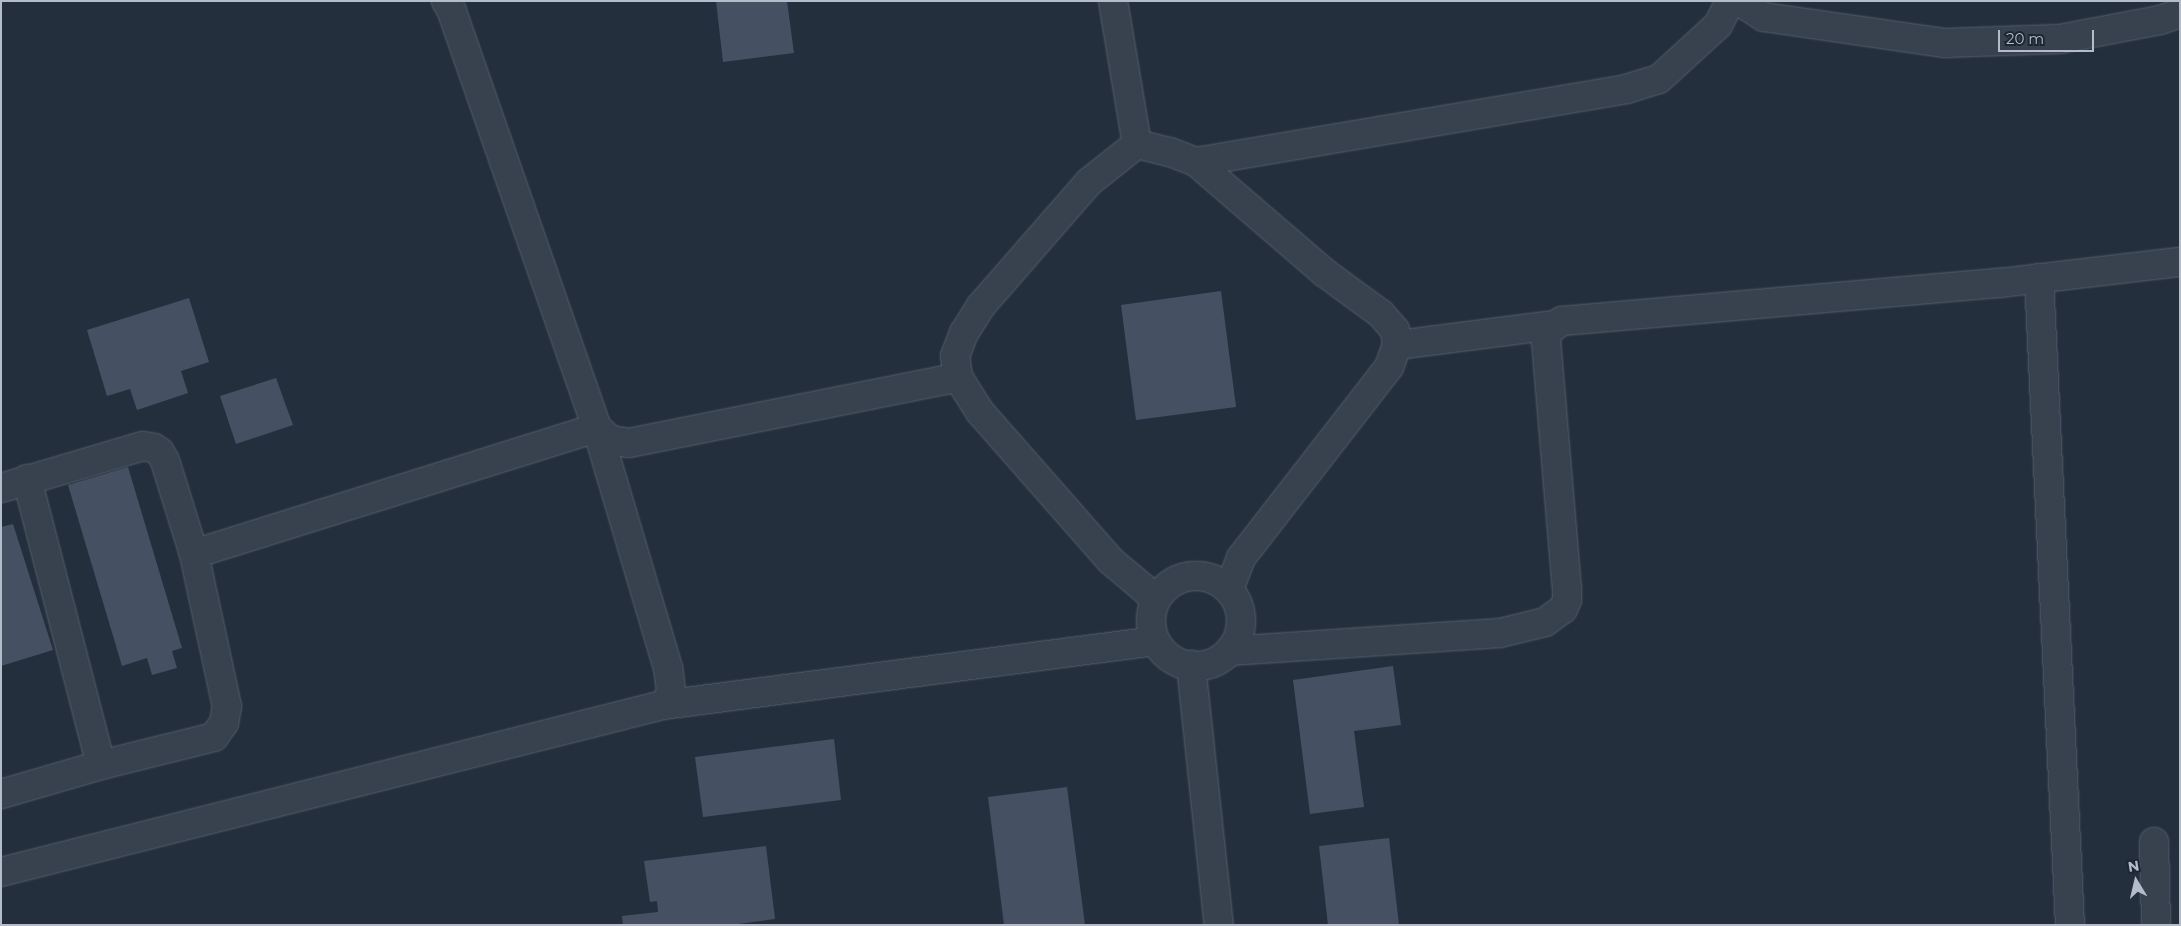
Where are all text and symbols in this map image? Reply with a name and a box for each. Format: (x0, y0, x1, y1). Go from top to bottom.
scale bar (2001, 20, 2097, 52)
text: 20 m (2006, 29, 2044, 48)
north arrow (2111, 856, 2161, 906)
text: N (2127, 856, 2141, 876)

